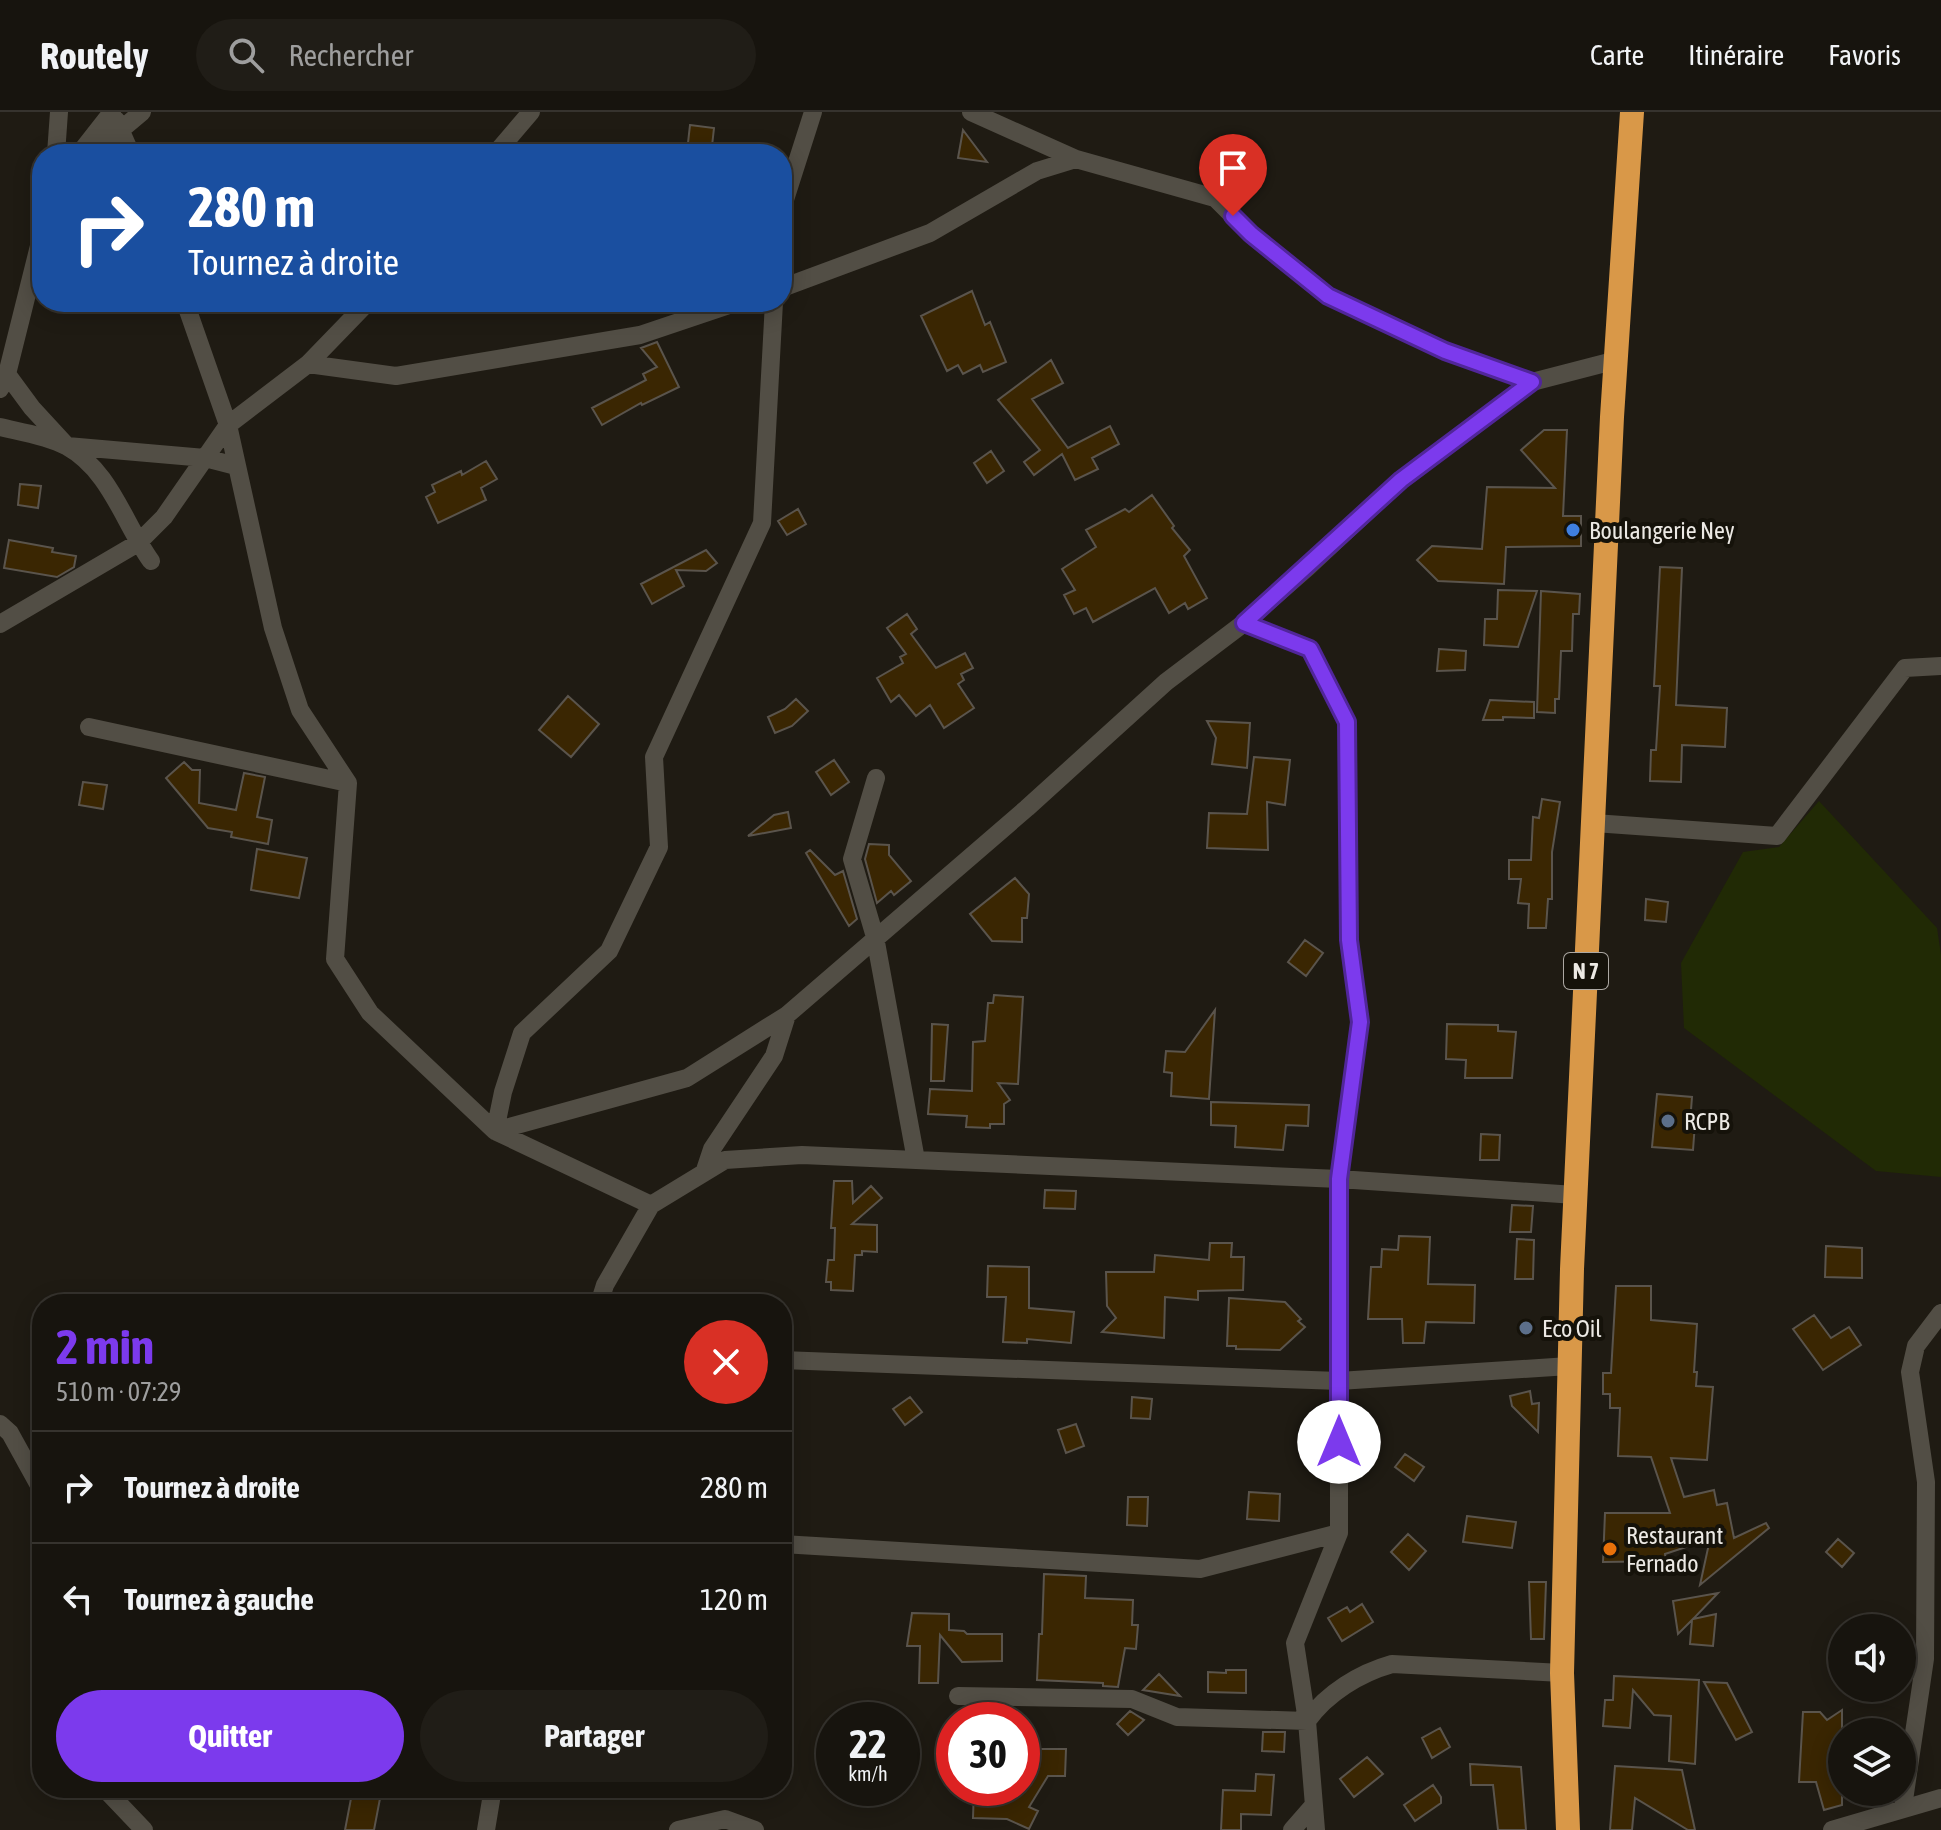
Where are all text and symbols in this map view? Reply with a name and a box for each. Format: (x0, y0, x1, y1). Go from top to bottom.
search box (196, 19, 756, 91)
icon: search (224, 33, 268, 77)
text: Routely (40, 34, 148, 77)
text: Rechercher (288, 38, 413, 72)
text: Carte (1590, 39, 1644, 71)
text: Itinéraire (1688, 39, 1784, 71)
text: Favoris (1828, 39, 1901, 71)
pin (1199, 134, 1267, 216)
icon: arrive (1211, 146, 1255, 190)
text: 280 m (188, 175, 315, 239)
icon: right (56, 176, 160, 280)
text: Tournez à droite (188, 241, 399, 283)
place label: Boulangerie Ney (1589, 517, 1735, 544)
marker: Boulangerie Ney (1564, 521, 1582, 539)
road number: N 7 (1564, 953, 1608, 989)
place label: RCPB (1684, 1108, 1730, 1135)
marker: RCPB (1659, 1112, 1677, 1130)
place label: Eco Oil (1542, 1315, 1602, 1342)
text: 2 min (56, 1319, 154, 1374)
marker: Eco Oil (1517, 1319, 1535, 1337)
button: close (684, 1320, 768, 1404)
text: 510 m · 07:29 (56, 1377, 181, 1407)
position arrow (1297, 1400, 1381, 1484)
icon: right (56, 1465, 100, 1509)
text: Tournez à droite (124, 1470, 300, 1504)
text: 280 m (700, 1470, 768, 1504)
place label: Restaurant Fernado (1626, 1522, 1723, 1577)
marker: Restaurant Fernado (1601, 1540, 1619, 1558)
icon: left (56, 1577, 100, 1621)
text: Tournez à gauche (124, 1582, 314, 1616)
text: 120 m (700, 1582, 768, 1616)
map controls (1828, 1614, 1916, 1806)
button: sound (1828, 1614, 1916, 1702)
button: Quitter (56, 1690, 404, 1782)
button: Partager (420, 1690, 768, 1782)
speed limit sign: 30 (936, 1702, 1040, 1806)
button: layers (1828, 1718, 1916, 1806)
text: 22 (849, 1721, 887, 1766)
text: km/h (848, 1762, 888, 1785)

